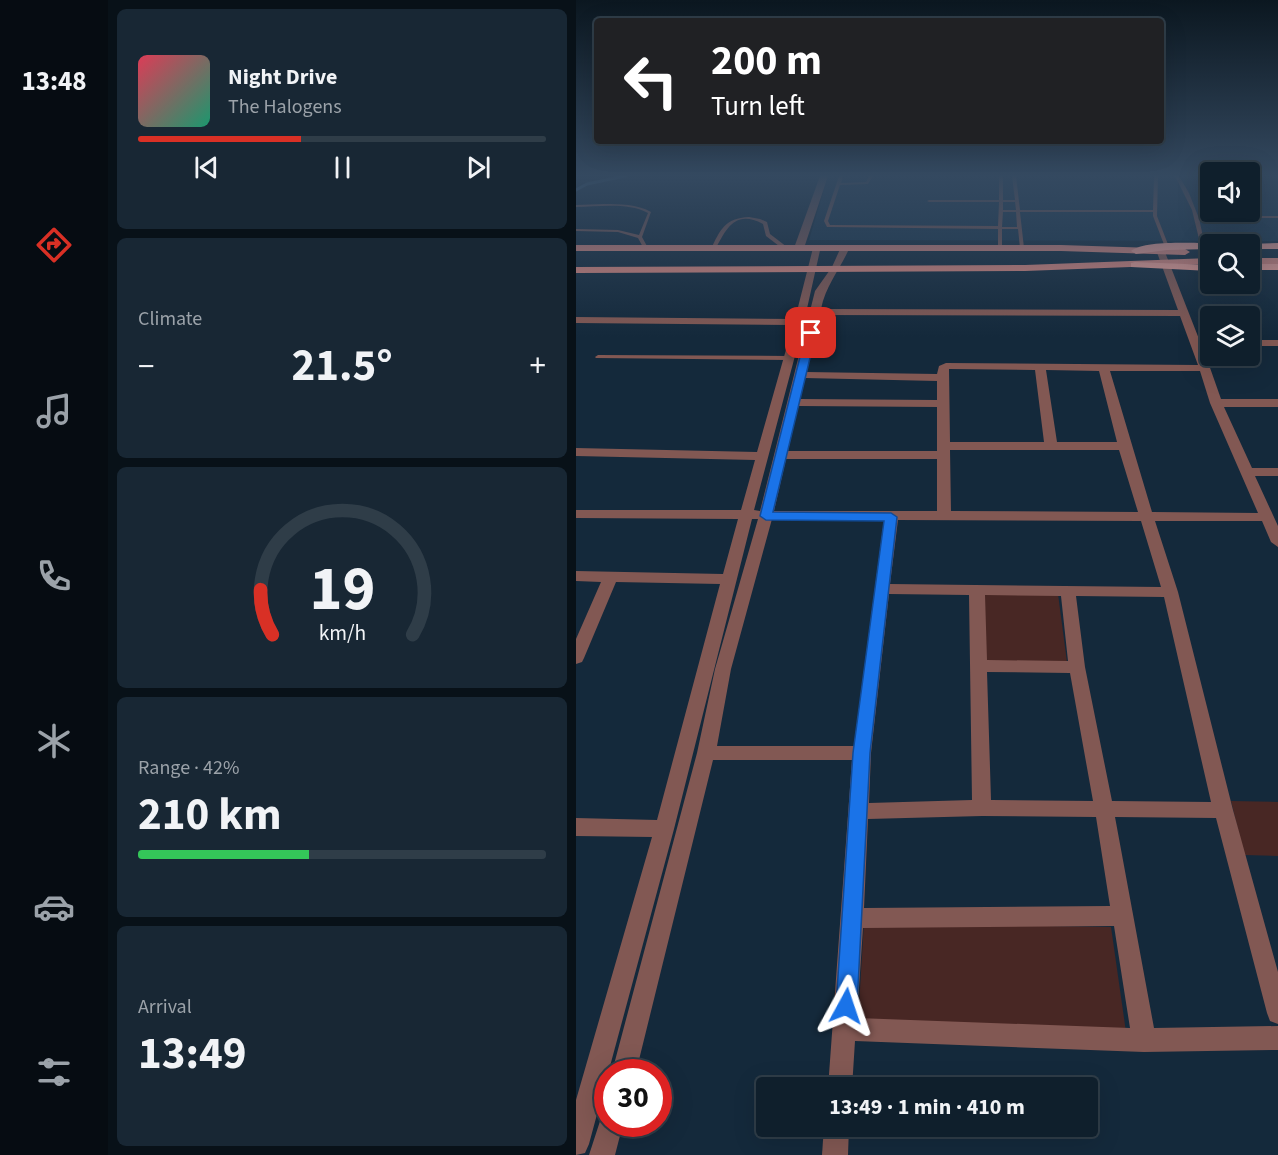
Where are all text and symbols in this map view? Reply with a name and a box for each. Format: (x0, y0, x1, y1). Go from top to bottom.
text: 200 m (711, 31, 822, 91)
icon: left (612, 42, 690, 120)
text: Night Drive (228, 61, 337, 93)
text: 13:48 (21, 62, 87, 101)
text: Turn left (711, 87, 805, 126)
text: The Halogens (228, 93, 342, 121)
icon: previous (190, 151, 223, 184)
icon: pause (326, 151, 359, 184)
icon: next (462, 151, 495, 184)
map controls (1200, 162, 1260, 366)
button: sound (1200, 162, 1260, 222)
icon: directions (33, 224, 75, 266)
button: search (1200, 234, 1260, 294)
text: Climate (138, 305, 202, 333)
button: layers (1200, 306, 1260, 366)
pin (785, 307, 836, 358)
icon: arrive (794, 316, 827, 349)
text: 21.5° (291, 334, 393, 398)
text: − (138, 343, 154, 390)
text: + (530, 343, 546, 390)
icon: music (33, 390, 75, 432)
text: 19 (309, 545, 375, 634)
icon: phone (33, 555, 75, 597)
text: km/h (318, 618, 366, 649)
icon: climate (33, 720, 75, 762)
text: Range · 42% (138, 754, 239, 782)
text: 210 km (138, 783, 282, 847)
icon: car (33, 886, 75, 928)
position arrow (814, 974, 878, 1038)
text: Arrival (138, 993, 192, 1021)
text: 13:49 (138, 1022, 247, 1086)
icon: filters (33, 1051, 75, 1093)
speed limit sign: 30 (594, 1059, 672, 1137)
text: 13:49 · 1 min · 410 m (829, 1091, 1025, 1123)

